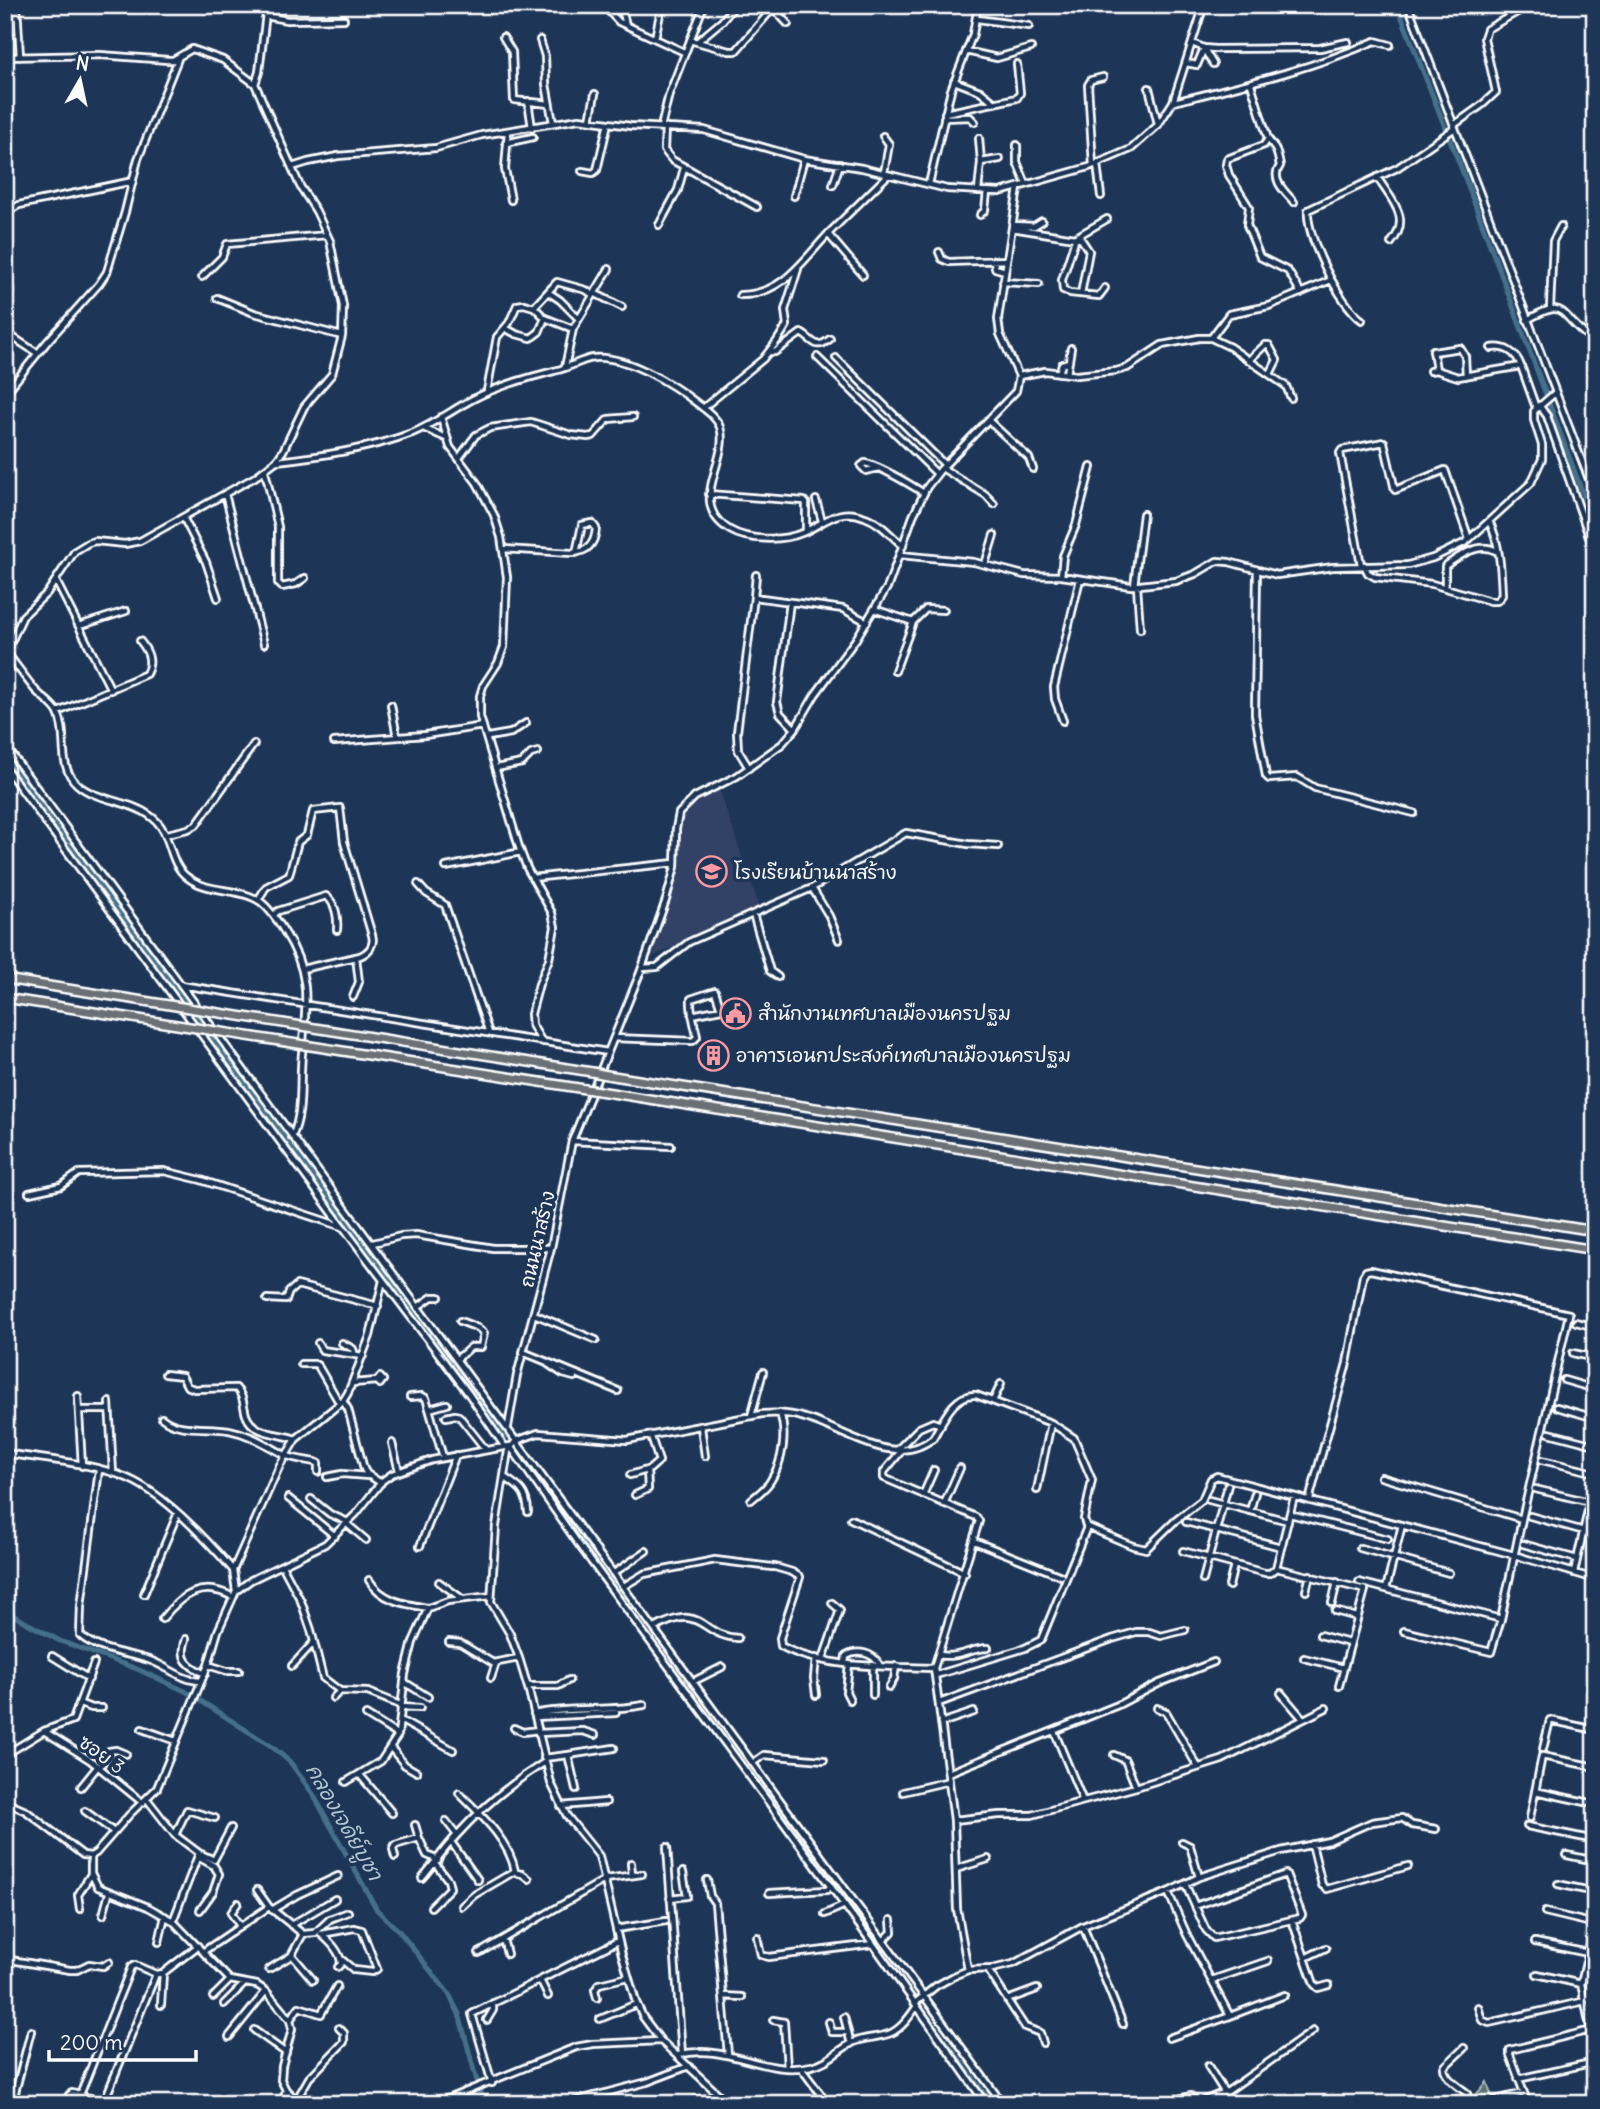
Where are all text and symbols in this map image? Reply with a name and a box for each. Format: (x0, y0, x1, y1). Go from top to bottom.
north arrow (46, 46, 116, 116)
text: N (74, 50, 91, 76)
school or university icon: โรงเรียนบ้านนาสร้าง (694, 855, 728, 889)
place label: โรงเรียนบ้านนาสร้าง (734, 860, 897, 884)
public building icon: สำนักงานเทศบาลเมืองนครปฐม (718, 996, 752, 1030)
place label: สำนักงานเทศบาลเมืองนครปฐม (758, 1001, 1011, 1026)
building icon: อาคารเอนกประสงค์เทศบาลเมืองนครปฐม (696, 1038, 730, 1072)
place label: อาคารเอนกประสงค์เทศบาลเมืองนครปฐม (736, 1043, 1071, 1068)
street label: ถนนนาสร้าง (514, 1188, 560, 1290)
street label: ซอย 3 (74, 1729, 130, 1779)
water label: คลองเจดีย์บูชา (297, 1758, 390, 1888)
scale bar (49, 2018, 196, 2062)
text: 200 m (60, 2029, 123, 2056)

